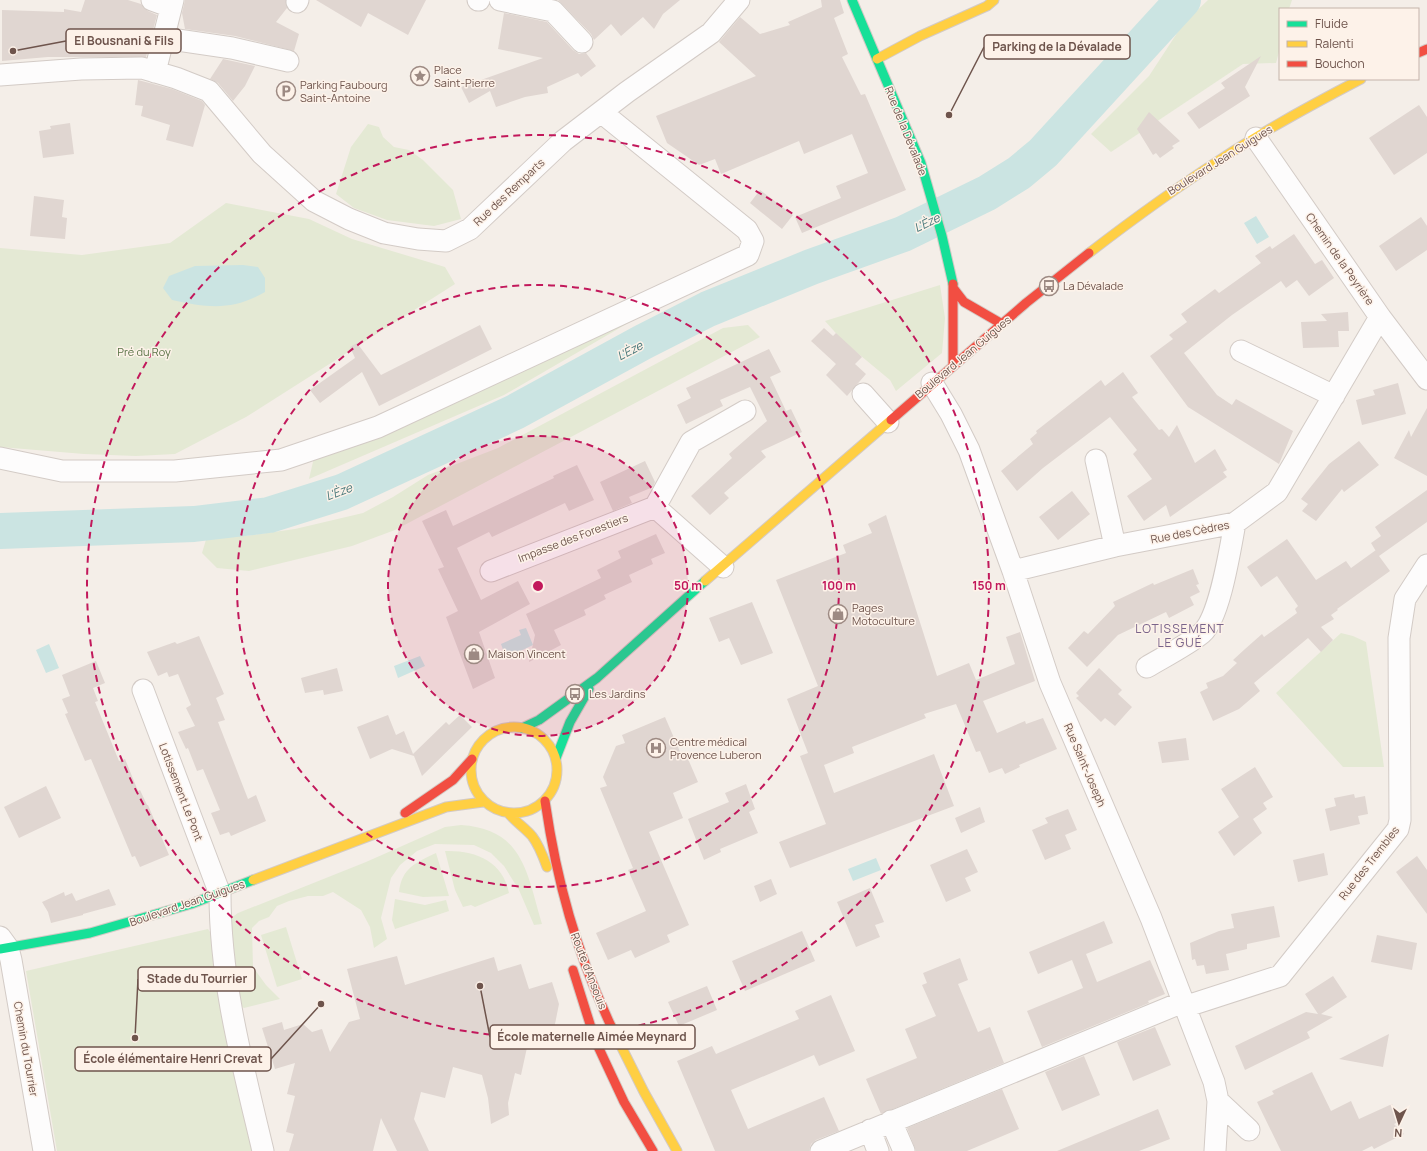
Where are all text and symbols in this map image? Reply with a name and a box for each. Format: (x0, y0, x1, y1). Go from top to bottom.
legend (1279, 8, 1419, 80)
text: Fluide (1315, 15, 1348, 32)
callout: El Bousnani & Fils (66, 29, 181, 53)
text: El Bousnani & Fils (74, 32, 174, 49)
callout: Parking de la Dévalade (984, 35, 1130, 59)
text: Ralenti (1315, 35, 1354, 52)
text: Parking de la Dévalade (992, 38, 1122, 55)
text: Bouchon (1315, 55, 1365, 72)
place label: Place Saint-Pierre (434, 62, 495, 90)
place icon: Place Saint-Pierre (409, 65, 431, 87)
place label: Parking Faubourg Saint-Antoine (300, 77, 388, 105)
parking icon: Parking Faubourg Saint-Antoine (275, 80, 297, 102)
street label: Rue de la Dévalade (882, 84, 931, 178)
street label: Boulevard Jean Guigues (1165, 121, 1275, 198)
street label: Rue des Remparts (470, 155, 548, 229)
water label: L'Èze (911, 209, 944, 236)
street label: Chemin de la Peyrière (1303, 210, 1378, 308)
bus stop icon: La Dévalade (1038, 275, 1060, 297)
place label: La Dévalade (1063, 278, 1124, 293)
street label: Boulevard Jean Guigues (912, 312, 1014, 401)
water label: L'Èze (614, 336, 647, 364)
park label: Pré du Roy (117, 344, 171, 359)
water label: L'Èze (323, 478, 355, 504)
street label: Impasse des Forestiers (516, 510, 630, 565)
street label: Rue des Cèdres (1149, 516, 1231, 546)
text: 50 m (674, 577, 702, 594)
text: 100 m (822, 577, 856, 594)
text: 150 m (972, 577, 1006, 594)
centre of rings (531, 579, 545, 593)
place label: Pages Motoculture (852, 600, 915, 628)
shop icon: Pages Motoculture (827, 603, 849, 625)
district label: LOTISSEMENT LE GUÉ (1135, 620, 1225, 651)
shop icon: Maison Vincent (463, 643, 485, 665)
place label: Maison Vincent (488, 646, 566, 661)
bus stop icon: Les Jardins (564, 683, 586, 705)
place label: Les Jardins (589, 686, 646, 701)
street label: Rue Saint-Joseph (1061, 721, 1110, 809)
place label: Centre médical Provence Luberon (670, 734, 761, 762)
hospital icon: Centre médical Provence Luberon (645, 737, 667, 759)
street label: Lotissement Le Pont (156, 741, 207, 843)
street label: Rue des Trembles (1335, 823, 1402, 903)
street label: Boulevard Jean Guigues (127, 876, 247, 929)
street label: Route d'Ansouis (568, 930, 611, 1012)
callout: Stade du Tourrier (138, 967, 255, 991)
text: Stade du Tourrier (147, 970, 247, 987)
street label: Chemin du Tourrier (11, 1000, 42, 1098)
callout: École maternelle Aimée Meynard (490, 1025, 695, 1049)
text: École maternelle Aimée Meynard (497, 1028, 687, 1045)
callout: École élémentaire Henri Crevat (75, 1047, 271, 1071)
text: École élémentaire Henri Crevat (83, 1050, 263, 1067)
north arrow (1379, 1103, 1419, 1143)
text: N (1394, 1126, 1403, 1141)

